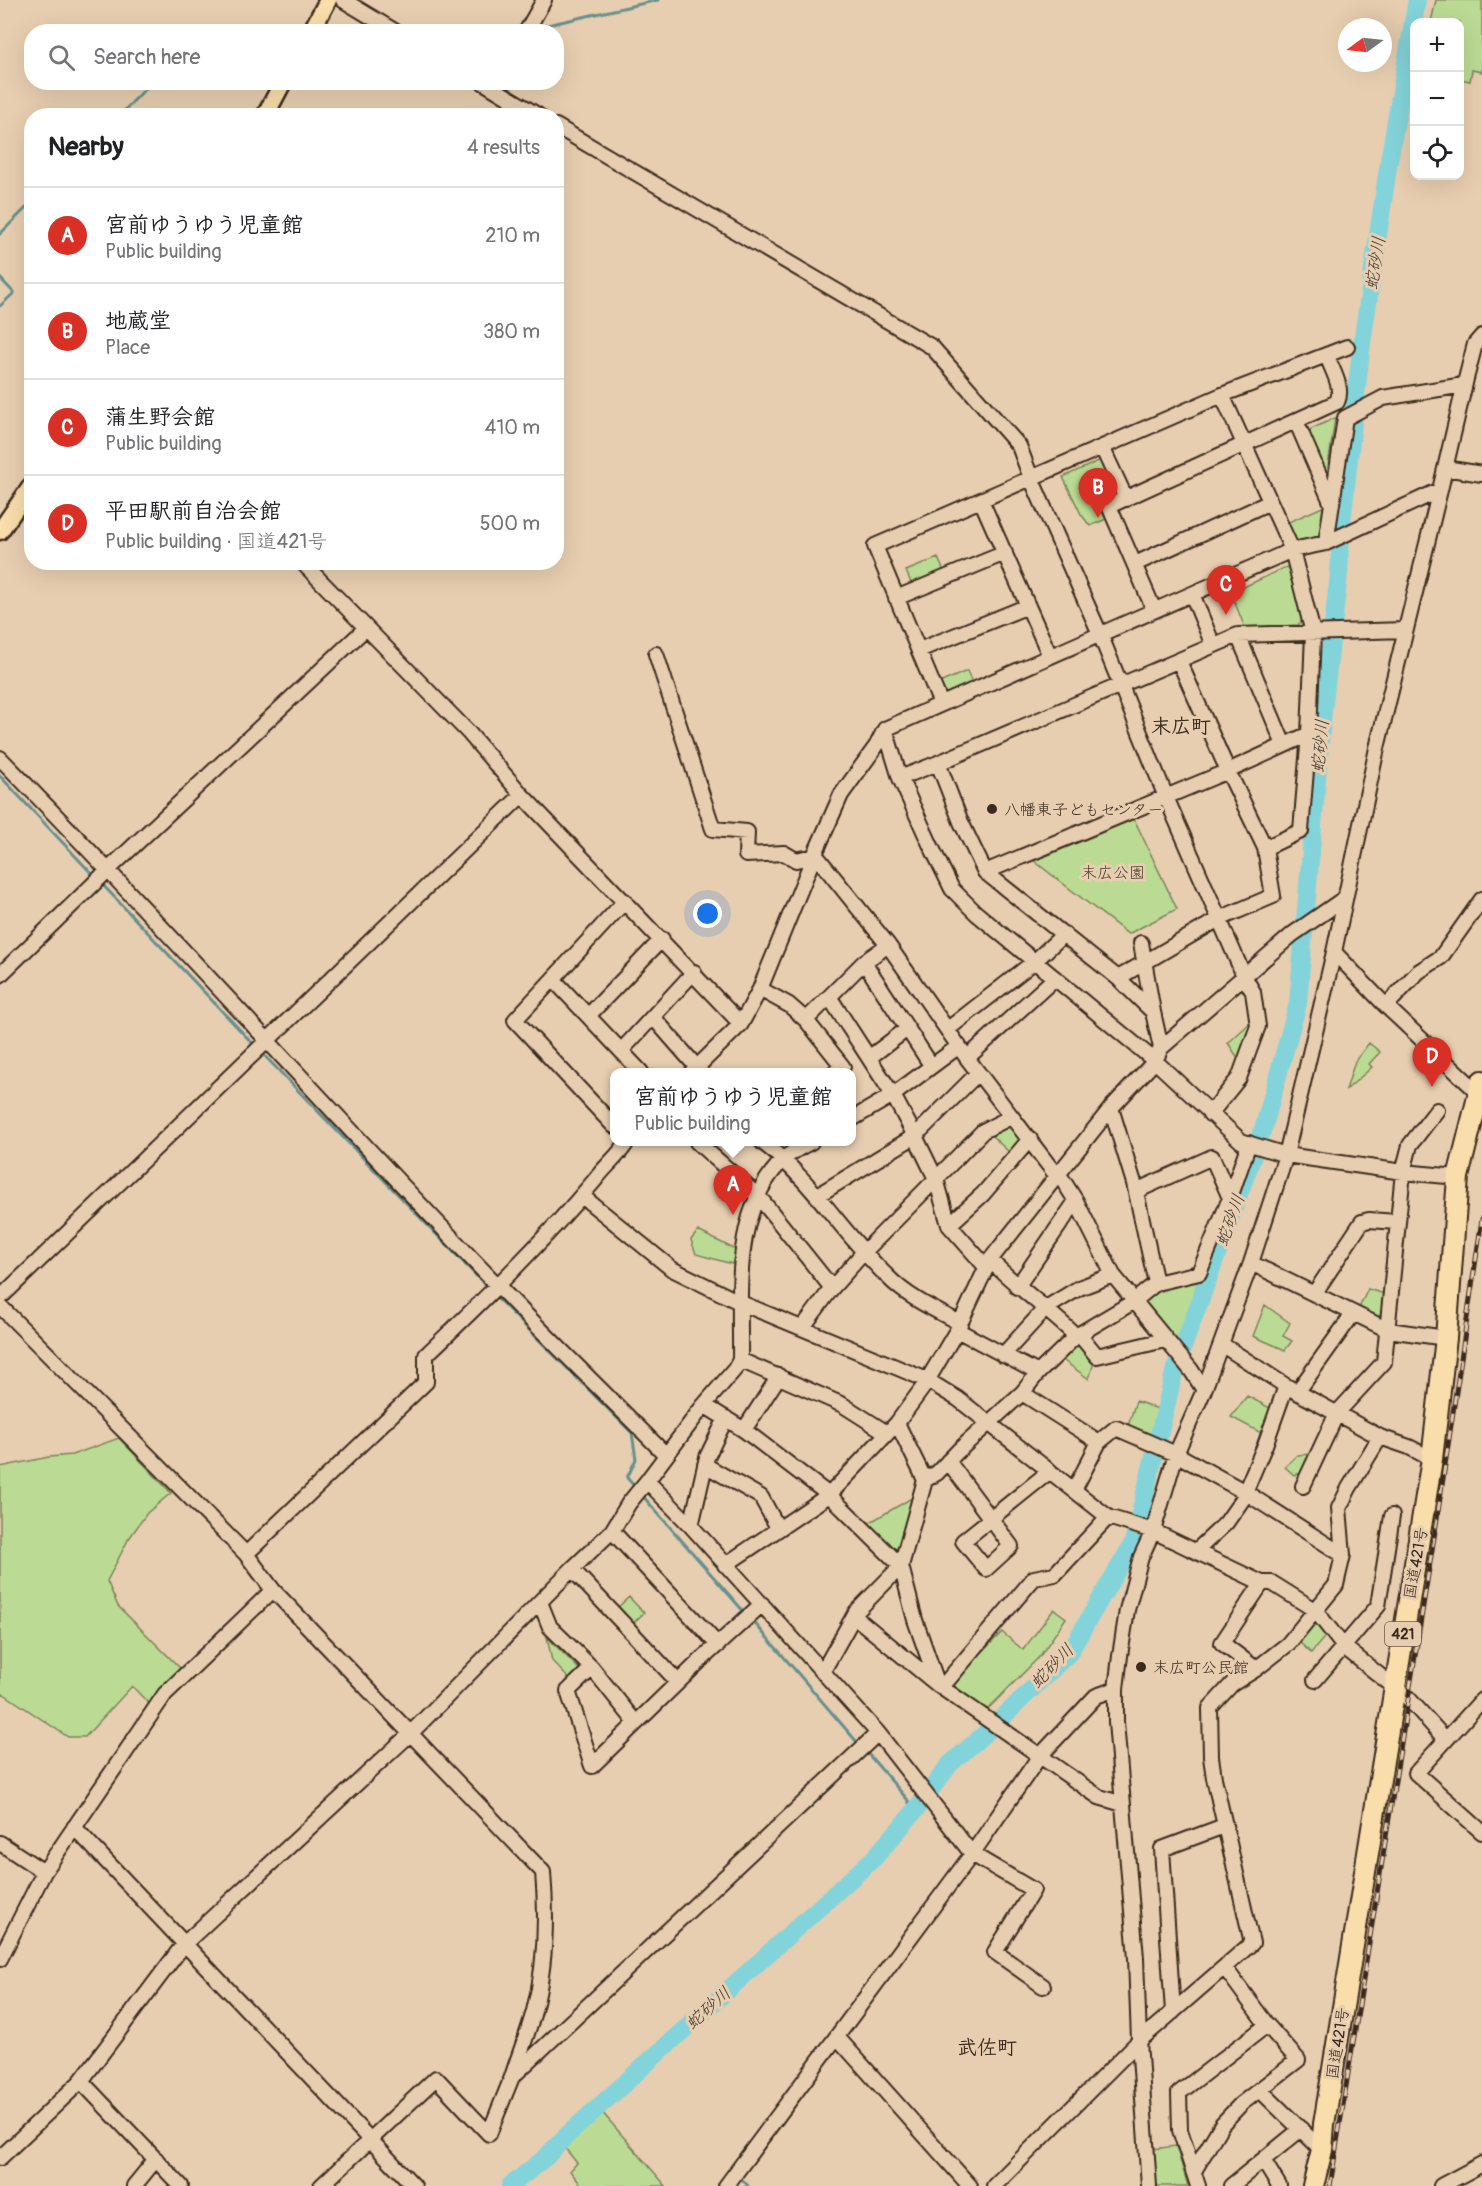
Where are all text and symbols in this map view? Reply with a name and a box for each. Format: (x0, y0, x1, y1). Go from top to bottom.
north arrow (1338, 18, 1392, 72)
map controls (1410, 18, 1464, 180)
button: + (1410, 18, 1464, 72)
search box (24, 24, 564, 90)
icon: search (45, 41, 78, 74)
text: Search here (93, 43, 200, 71)
button: − (1410, 72, 1464, 126)
button: locate (1410, 126, 1464, 180)
text: Nearby (48, 131, 124, 163)
text: 4 results (467, 135, 540, 160)
text: 宮前ゆうゆう児童館 (105, 211, 303, 239)
text: A (61, 223, 74, 248)
text: 210 m (485, 223, 540, 248)
water label: 蛇砂川 (1360, 235, 1391, 292)
text: Public building (105, 239, 221, 264)
text: 地蔵堂 (105, 307, 171, 335)
text: B (62, 319, 73, 344)
text: 380 m (483, 319, 540, 344)
text: Place (105, 335, 150, 360)
text: 蒲生野会館 (105, 403, 215, 431)
text: C (61, 415, 74, 440)
text: 410 m (485, 415, 540, 440)
text: Public building (105, 431, 221, 456)
pin: B (1078, 468, 1118, 518)
text: 平田駅前自治会館 (105, 497, 281, 525)
text: D (61, 511, 74, 536)
text: 500 m (480, 511, 540, 536)
text: Public building · 国道421号 (105, 529, 327, 554)
pin: C (1206, 566, 1246, 615)
district label: 末広町 (1151, 714, 1211, 739)
water label: 蛇砂川 (1307, 718, 1334, 774)
place label: 八幡東子どもセンター (1004, 800, 1163, 820)
marker: 八幡東子どもセンター (985, 802, 999, 816)
park label: 末広公園 (1081, 863, 1145, 883)
your location (693, 899, 722, 928)
pin: D (1412, 1038, 1452, 1087)
popup (610, 1068, 856, 1146)
text: 宮前ゆうゆう児童館 (634, 1083, 832, 1111)
text: Public building (634, 1111, 750, 1136)
pin: A (714, 1166, 752, 1215)
water label: 蛇砂川 (1210, 1191, 1251, 1249)
street label: 国道421号 (1400, 1526, 1432, 1601)
road number: 421 (1385, 1622, 1421, 1646)
water label: 蛇砂川 (1025, 1639, 1079, 1694)
place label: 末広町公民館 (1153, 1658, 1249, 1678)
marker: 末広町公民館 (1134, 1660, 1148, 1674)
water label: 蛇砂川 (681, 1982, 736, 2035)
street label: 国道421号 (1322, 2006, 1354, 2081)
district label: 武佐町 (957, 2035, 1017, 2060)

